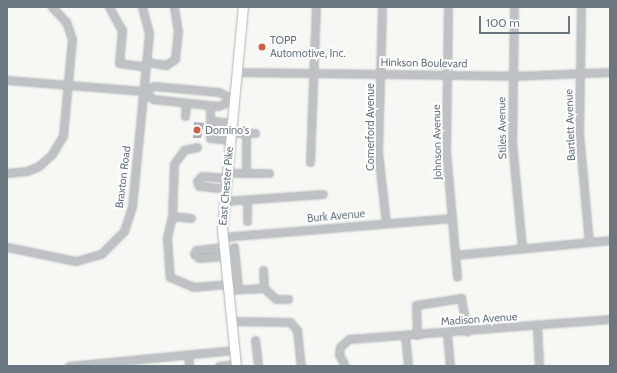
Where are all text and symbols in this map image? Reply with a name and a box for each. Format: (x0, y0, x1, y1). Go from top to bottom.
scale bar (481, 8, 572, 34)
text: 100 m (486, 15, 520, 30)
place label: TOPP Automotive, Inc. (270, 34, 346, 60)
marker: TOPP Automotive, Inc. (257, 42, 267, 52)
street label: Hinkson Boulevard (380, 56, 468, 70)
street label: Comerford Avenue (363, 83, 377, 171)
street label: Bartlett Avenue (562, 89, 578, 161)
street label: Stiles Avenue (495, 97, 509, 159)
street label: Johnson Avenue (430, 104, 444, 180)
place label: Domino's (205, 123, 249, 137)
marker: Domino's (192, 125, 202, 135)
street label: Braxton Road (113, 145, 133, 209)
street label: East Chester Pike (216, 146, 236, 226)
street label: Burk Avenue (307, 207, 365, 225)
street label: Madison Avenue (440, 310, 518, 328)

